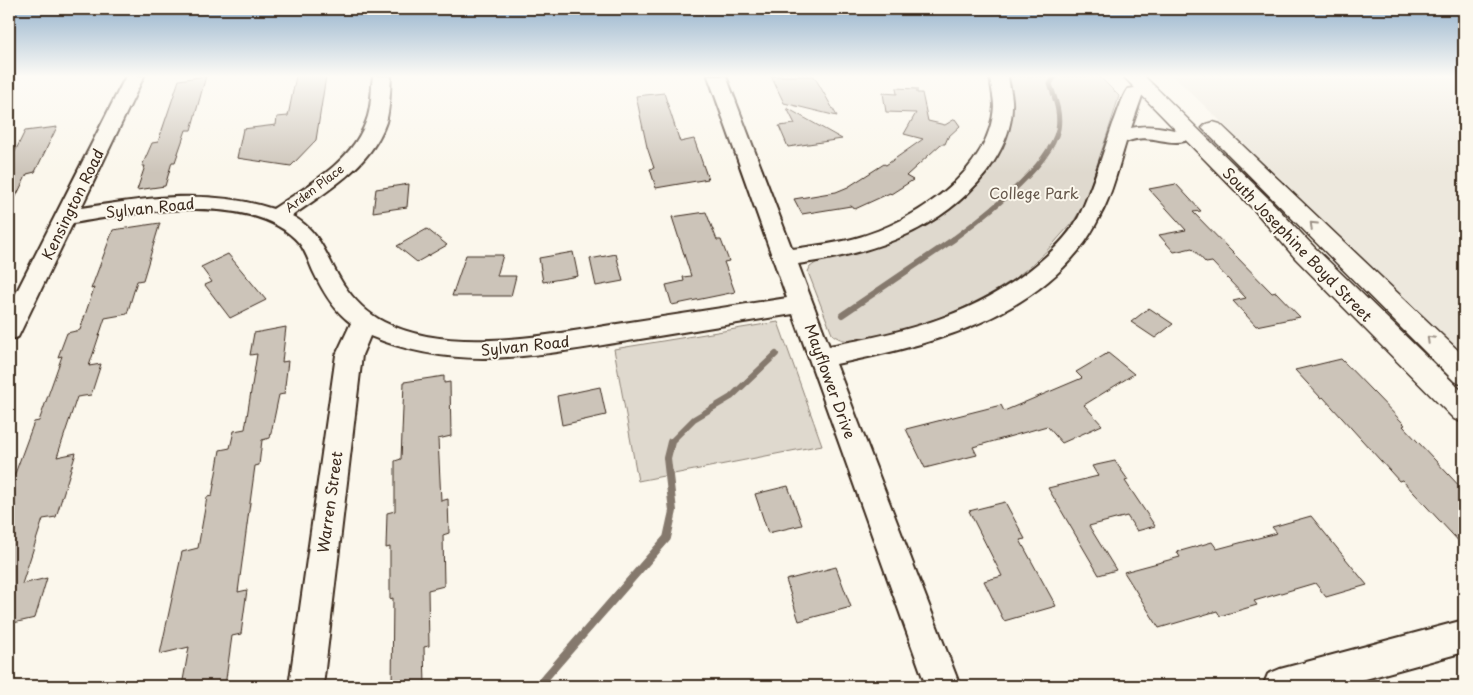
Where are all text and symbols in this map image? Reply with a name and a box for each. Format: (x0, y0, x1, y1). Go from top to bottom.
street label: Kensington Road (35, 145, 109, 263)
street label: Arden Place (281, 160, 347, 216)
street label: South Josephine Boyd Street (1218, 162, 1378, 326)
park label: College Park (989, 181, 1079, 204)
street label: Sylvan Road (105, 191, 195, 223)
one-way arrow (1310, 222, 1319, 231)
street label: Mayflower Drive (800, 320, 862, 442)
street label: Sylvan Road (480, 329, 570, 361)
one-way arrow (1426, 336, 1435, 345)
street label: Warren Street (310, 450, 348, 554)

